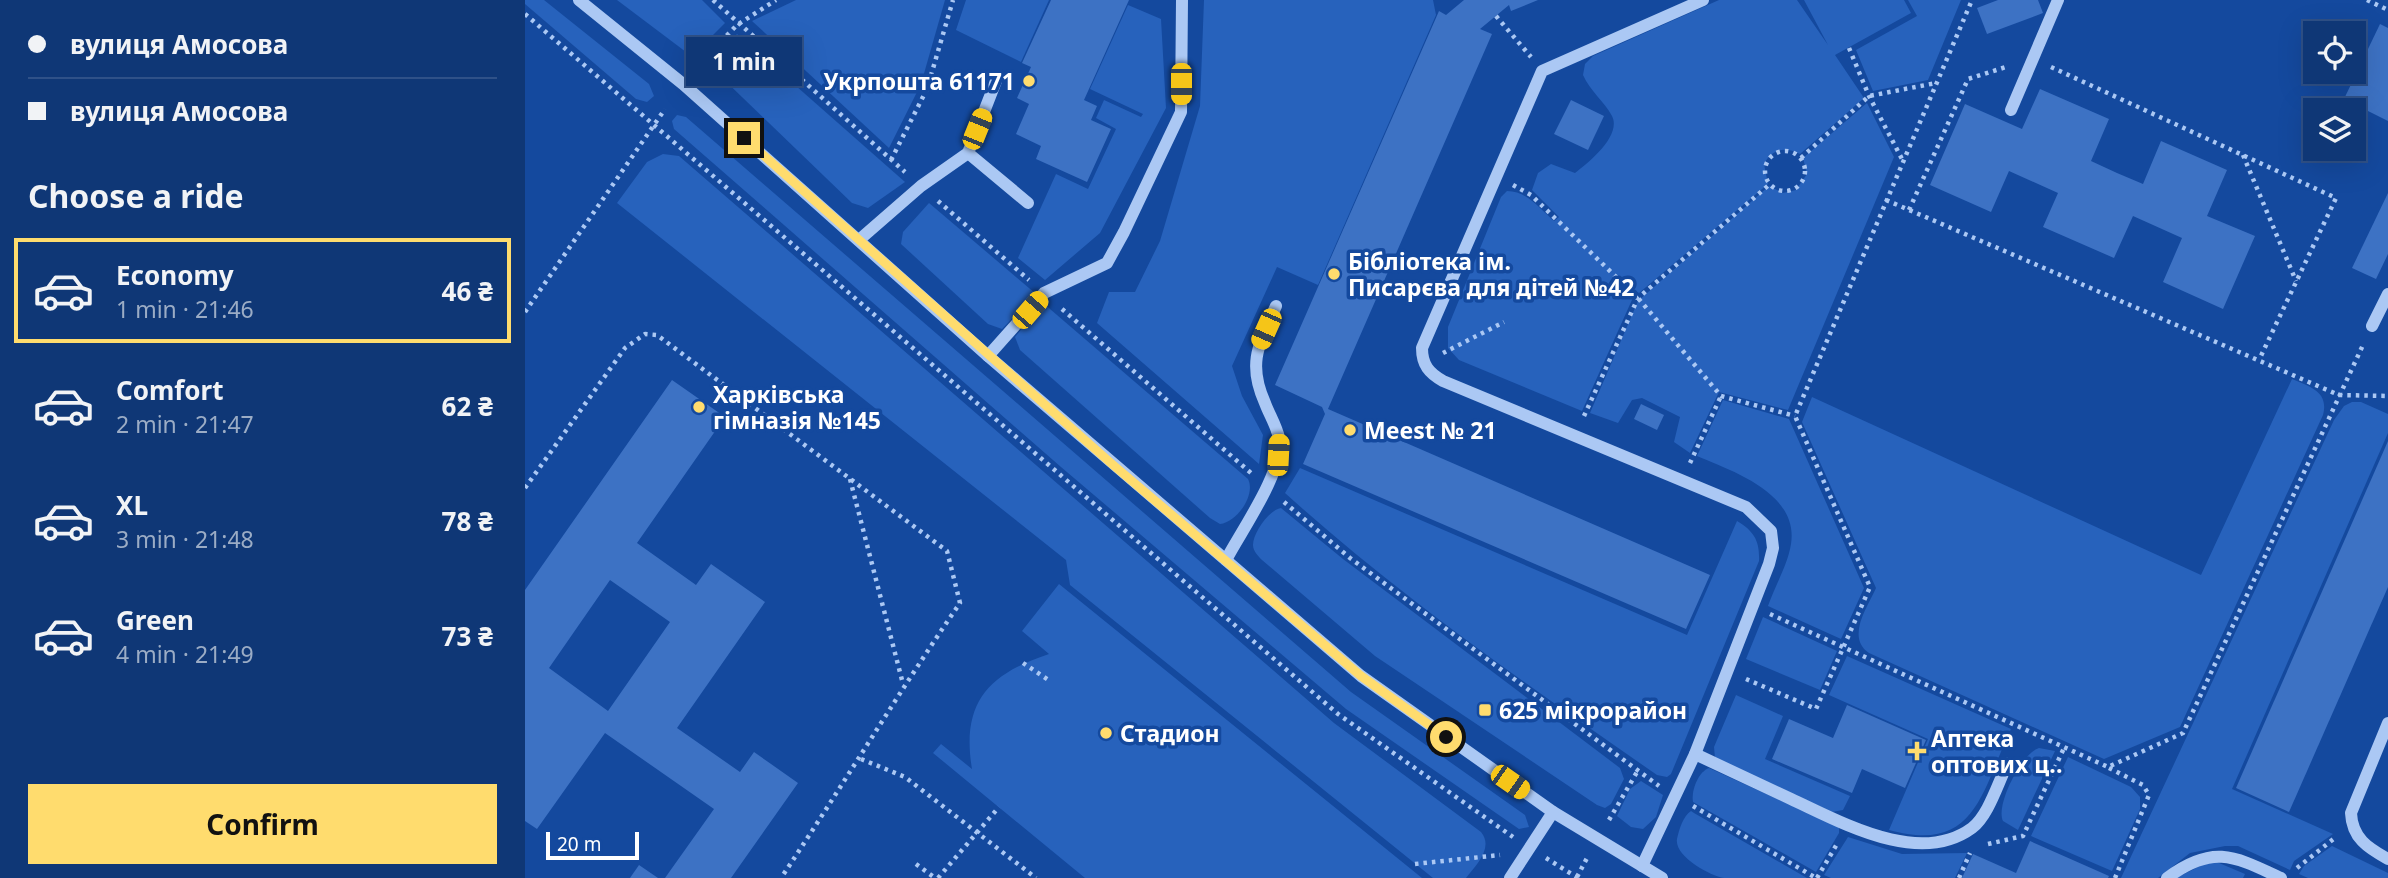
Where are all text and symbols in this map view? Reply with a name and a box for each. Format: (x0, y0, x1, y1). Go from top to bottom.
map controls (2303, 21, 2366, 161)
button: locate (2303, 21, 2366, 84)
text: вулиця Амосова (70, 26, 288, 62)
callout: 1 min (686, 37, 802, 86)
text: 1 min (712, 45, 776, 77)
car (1171, 63, 1192, 105)
place label: Укрпошта 61171 (823, 65, 1015, 97)
marker: Укрпошта 61171 (1021, 73, 1037, 89)
text: вулиця Амосова (70, 93, 288, 129)
button: layers (2303, 98, 2366, 161)
car (960, 106, 995, 152)
route end (728, 122, 760, 154)
text: Choose a ride (28, 174, 244, 217)
place label: Бібліотека ім. Писарєва для дітей №42 (1348, 245, 1634, 303)
text: Economy (116, 257, 234, 293)
icon: car (32, 259, 95, 322)
marker: Бібліотека ім. Писарєва для дітей №42 (1326, 266, 1342, 282)
text: 46 ₴ (442, 273, 493, 309)
car (1009, 287, 1052, 333)
text: 1 min · 21:46 (116, 293, 254, 325)
car (1248, 306, 1285, 352)
text: Comfort (116, 372, 224, 408)
icon: car (32, 374, 95, 437)
place label: Харківська гімназія №145 (713, 378, 881, 436)
text: 62 ₴ (442, 388, 493, 424)
marker: Харківська гімназія №145 (691, 399, 707, 415)
text: 2 min · 21:47 (116, 408, 254, 440)
place label: Meest № 21 (1364, 414, 1497, 446)
marker: Meest № 21 (1342, 422, 1358, 438)
car (1267, 433, 1290, 477)
text: XL (116, 487, 148, 523)
icon: car (32, 489, 95, 552)
text: 78 ₴ (442, 503, 493, 539)
text: 3 min · 21:48 (116, 523, 254, 555)
text: Green (116, 602, 194, 638)
icon: car (32, 604, 95, 667)
text: 73 ₴ (442, 618, 493, 654)
text: 4 min · 21:49 (116, 638, 254, 670)
place label: 625 мікрорайон (1499, 694, 1687, 726)
marker: 625 мікрорайон (1477, 702, 1493, 718)
place label: Стадион (1120, 717, 1220, 749)
route start (1430, 721, 1462, 753)
place label: Аптека оптових ц‥ (1931, 722, 2063, 780)
marker: Стадион (1098, 725, 1114, 741)
marker: Аптека оптових ц‥ (1909, 743, 1925, 759)
car (1487, 761, 1534, 803)
button: Confirm (28, 784, 497, 864)
scale bar (546, 829, 639, 861)
text: 20 m (557, 831, 601, 857)

